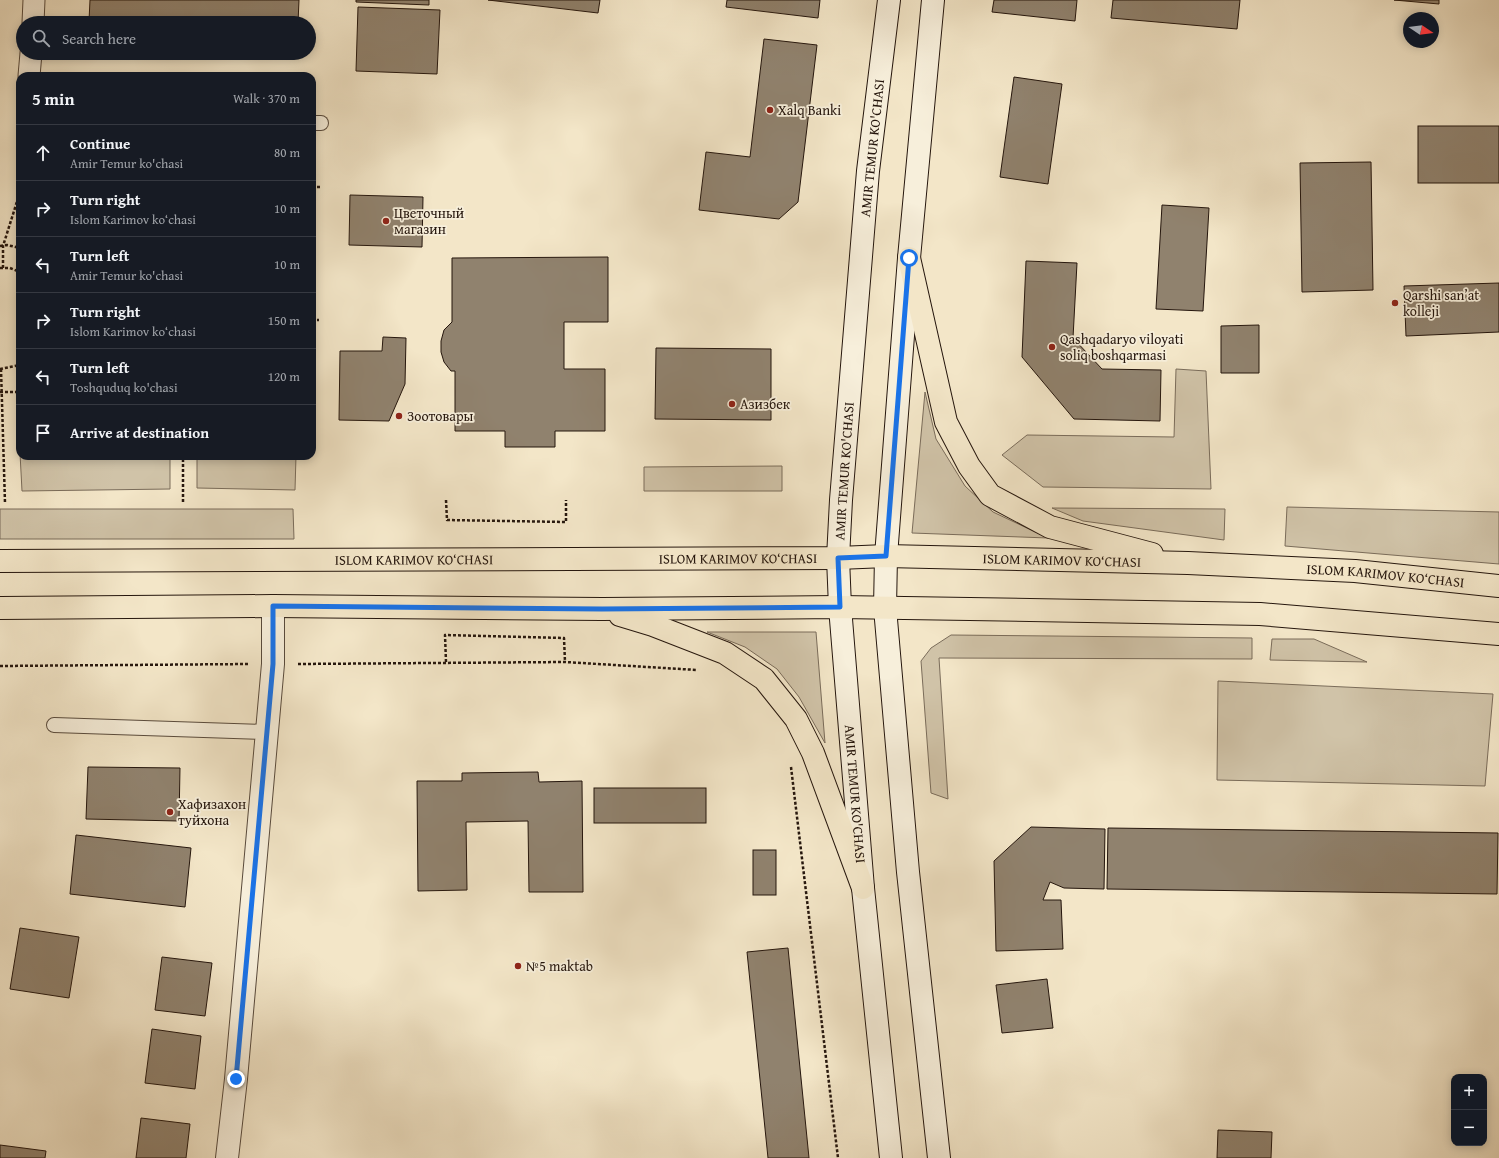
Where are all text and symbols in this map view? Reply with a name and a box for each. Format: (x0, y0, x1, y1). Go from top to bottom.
north arrow (1403, 12, 1439, 48)
search box (16, 16, 316, 60)
icon: search (30, 27, 52, 49)
text: Search here (62, 28, 136, 49)
street label: AMIR TEMUR KO'CHASI (855, 78, 889, 218)
text: 5 min (32, 86, 74, 111)
text: Walk · 370 m (233, 89, 300, 108)
place label: Xalq Banki (778, 100, 841, 120)
marker: Xalq Banki (765, 105, 775, 115)
text: Continue (70, 133, 131, 154)
icon: ahead (32, 142, 54, 164)
text: 80 m (274, 143, 300, 162)
text: Amir Temur ko'chasi (70, 154, 183, 173)
text: Turn right (70, 189, 141, 210)
icon: right (32, 198, 54, 220)
text: 10 m (274, 199, 300, 218)
place label: Цветочный магазин (394, 203, 464, 239)
text: Islom Karimov ko‘chasi (70, 210, 196, 229)
marker: Цветочный магазин (381, 216, 391, 226)
text: Turn left (70, 245, 129, 266)
route start (900, 249, 918, 267)
icon: left (32, 254, 54, 276)
text: 10 m (274, 255, 300, 274)
text: Amir Temur ko'chasi (70, 266, 183, 285)
place label: Qarshi san’at kolleji (1403, 285, 1479, 321)
marker: Qarshi san’at kolleji (1390, 298, 1400, 308)
text: Turn right (70, 301, 141, 322)
icon: right (32, 310, 54, 332)
text: 150 m (268, 311, 300, 330)
text: Islom Karimov ko‘chasi (70, 322, 196, 341)
place label: Qashqadaryo viloyati soliq boshqarmasi (1060, 329, 1184, 365)
marker: Qashqadaryo viloyati soliq boshqarmasi (1047, 342, 1057, 352)
text: Turn left (70, 357, 129, 378)
icon: left (32, 366, 54, 388)
text: 120 m (268, 367, 300, 386)
text: Toshquduq ko'chasi (70, 378, 178, 397)
place label: Азизбек (740, 394, 791, 414)
marker: Азизбек (727, 399, 737, 409)
street label: AMIR TEMUR KO'CHASI (829, 401, 859, 541)
place label: Зоотовары (407, 406, 473, 426)
marker: Зоотовары (394, 411, 404, 421)
icon: arrive (32, 422, 54, 444)
text: Arrive at destination (70, 422, 209, 443)
street label: ISLOM KARIMOV KO‘CHASI (659, 548, 817, 569)
street label: ISLOM KARIMOV KO‘CHASI (982, 548, 1141, 572)
street label: ISLOM KARIMOV KO‘CHASI (335, 549, 493, 570)
street label: ISLOM KARIMOV KO‘CHASI (1306, 559, 1465, 592)
street label: AMIR TEMUR KO'CHASI (840, 724, 871, 864)
place label: Хафизахон туйхона (178, 794, 246, 830)
marker: Хафизахон туйхона (165, 807, 175, 817)
place label: №5 maktab (526, 956, 593, 976)
marker: №5 maktab (513, 961, 523, 971)
route end (227, 1070, 245, 1088)
map controls (1451, 1074, 1487, 1146)
button: + (1451, 1074, 1487, 1110)
button: − (1451, 1110, 1487, 1146)

